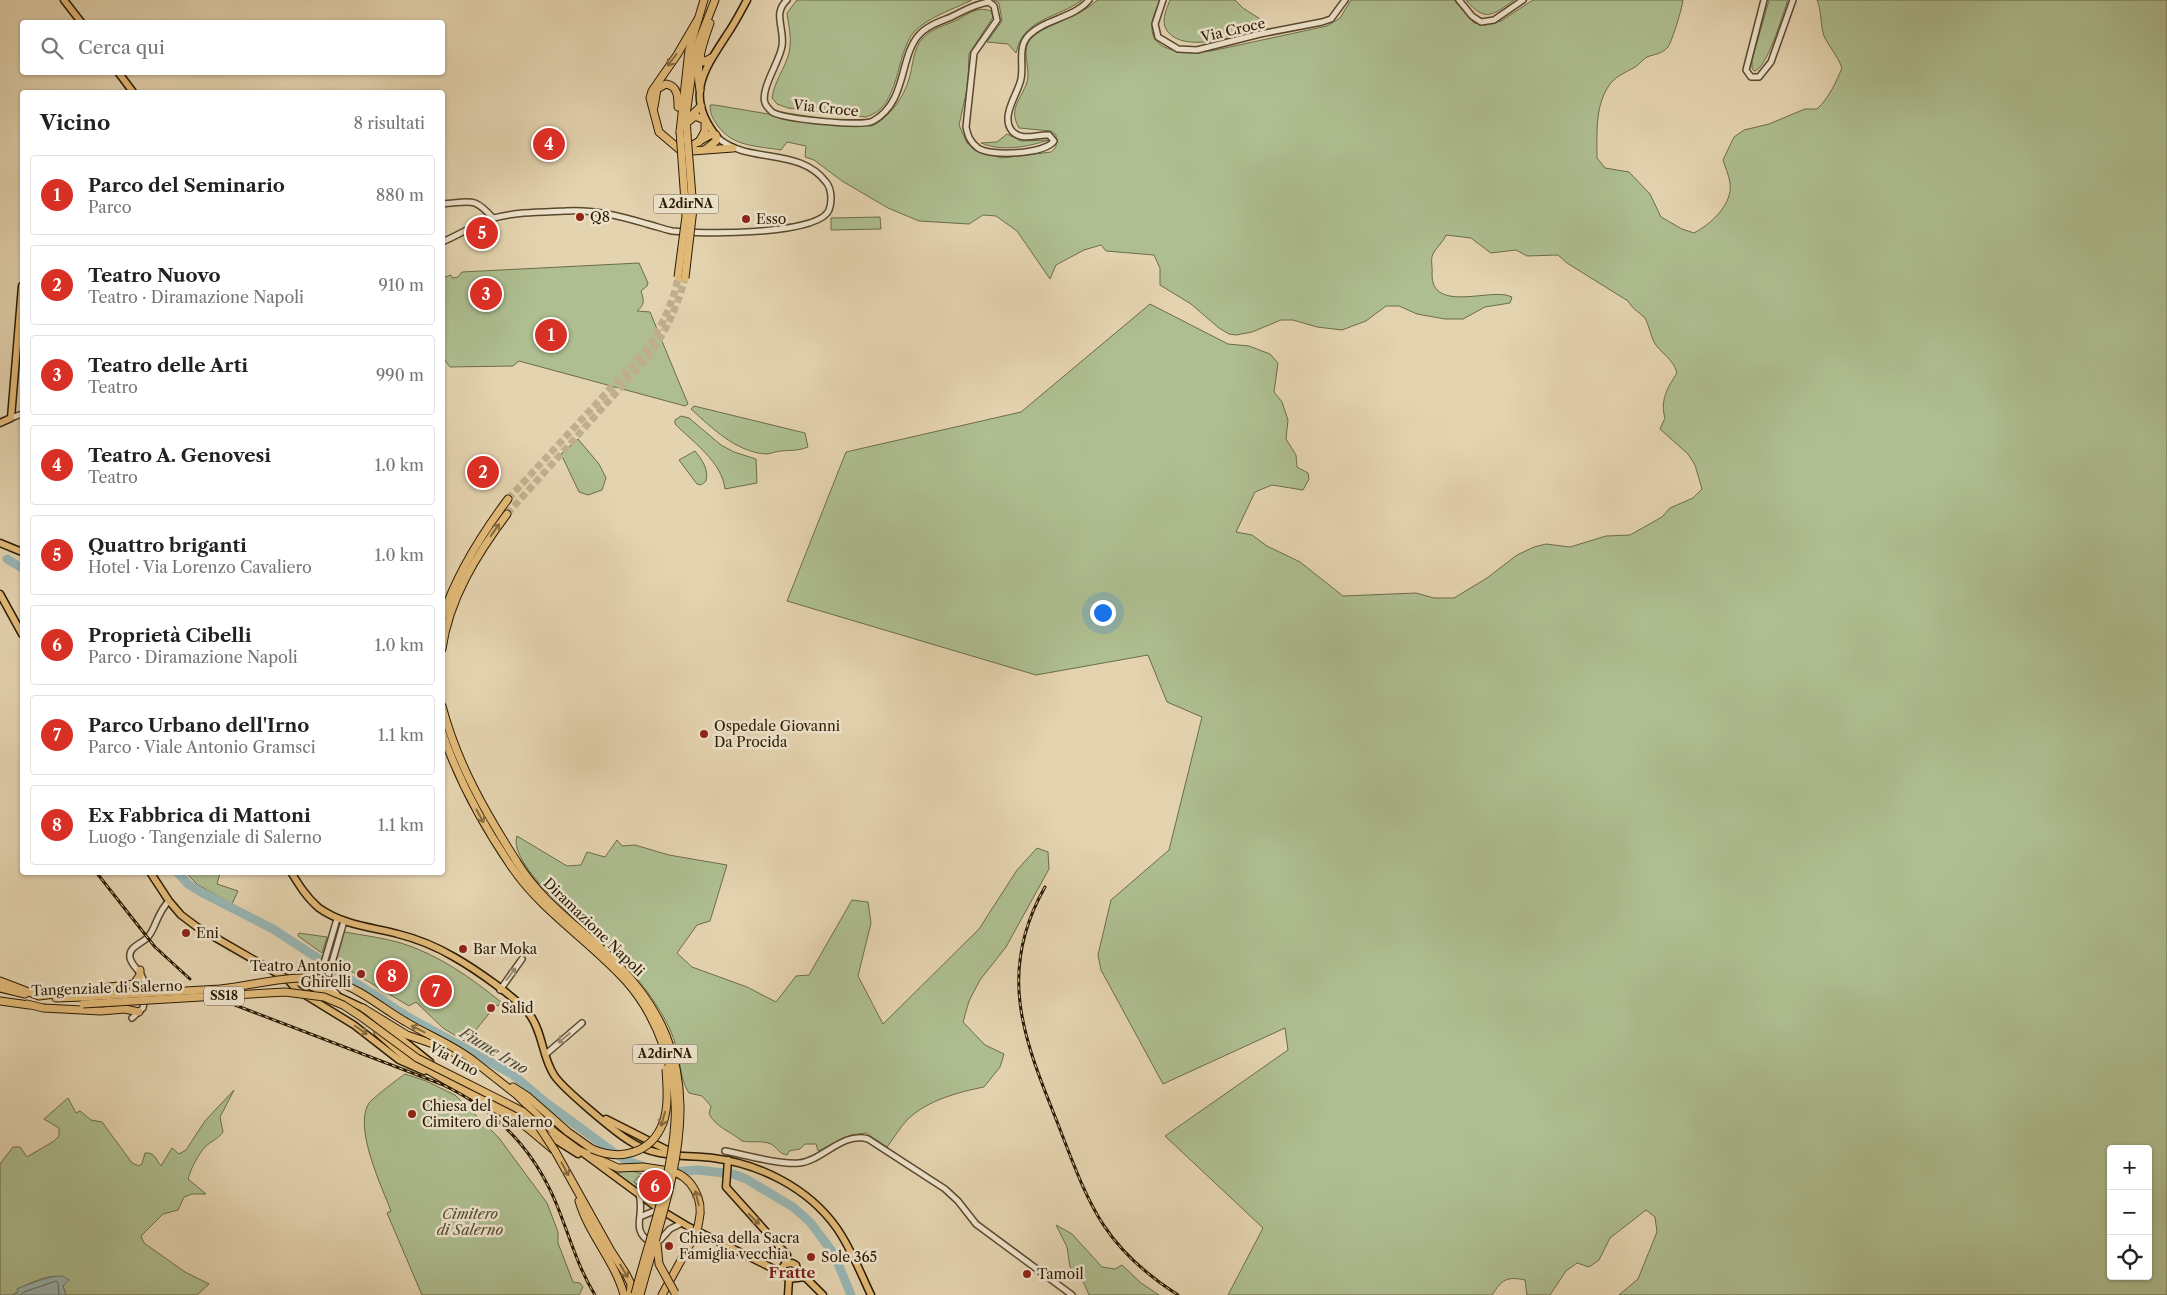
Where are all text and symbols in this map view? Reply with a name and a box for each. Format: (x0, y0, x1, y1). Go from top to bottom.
street label: Via Croce (1198, 14, 1267, 46)
search box (20, 20, 445, 75)
icon: search (38, 34, 66, 62)
text: Cerca qui (78, 36, 165, 59)
one-way arrow (667, 53, 678, 66)
street label: Via Croce (791, 96, 860, 120)
text: Vicino (40, 110, 110, 135)
text: 8 risultati (353, 113, 425, 133)
pin: 4 (533, 125, 565, 163)
text: Parco del Seminario (88, 174, 285, 197)
text: 1 (53, 185, 61, 205)
text: 880 m (376, 185, 424, 205)
road number: A2dirNA (654, 194, 718, 213)
text: Parco (88, 197, 132, 217)
place label: Q8 (590, 208, 610, 226)
place label: Esso (756, 210, 786, 228)
marker: Q8 (574, 211, 586, 223)
marker: Esso (740, 213, 752, 225)
pin: 5 (466, 214, 498, 252)
text: Teatro Nuovo (88, 264, 221, 287)
text: 2 (52, 275, 62, 295)
text: 910 m (379, 275, 424, 295)
pin: 3 (470, 275, 502, 313)
text: Teatro · Diramazione Napoli (88, 287, 304, 307)
pin: 1 (535, 316, 567, 354)
text: Teatro delle Arti (88, 354, 248, 377)
text: 3 (52, 365, 62, 385)
text: 990 m (376, 365, 424, 385)
text: Teatro (88, 377, 138, 397)
text: Teatro A. Genovesi (88, 444, 271, 467)
pin: 2 (467, 453, 499, 491)
text: 4 (52, 455, 62, 475)
text: 1.0 km (375, 455, 424, 475)
text: Teatro (88, 467, 138, 487)
one-way arrow (490, 524, 500, 538)
text: Quattro briganti (88, 534, 247, 557)
text: 5 (53, 545, 61, 565)
text: 1.0 km (375, 545, 424, 565)
text: Hotel · Via Lorenzo Cavaliero (88, 557, 312, 577)
your location (1090, 600, 1116, 626)
text: Proprietà Cibelli (88, 624, 251, 647)
text: 6 (52, 635, 62, 655)
text: 1.0 km (375, 635, 424, 655)
text: Parco · Diramazione Napoli (88, 647, 298, 667)
text: Parco Urbano dell'Irno (88, 714, 309, 737)
place label: Ospedale Giovanni Da Procida (714, 717, 840, 751)
text: 7 (53, 725, 61, 745)
text: 1.1 km (378, 725, 424, 745)
marker: Ospedale Giovanni Da Procida (698, 728, 710, 740)
text: Parco · Viale Antonio Gramsci (88, 737, 316, 757)
text: Ex Fabbrica di Mattoni (88, 804, 311, 827)
one-way arrow (475, 808, 485, 823)
text: 8 (52, 815, 62, 835)
text: 1.1 km (378, 815, 424, 835)
text: Luogo · Tangenziale di Salerno (88, 827, 322, 847)
street label: Diramazione Napoli (540, 874, 648, 980)
place label: Eni (196, 924, 219, 942)
marker: Eni (180, 927, 192, 939)
place label: Bar Moka (473, 940, 538, 958)
marker: Bar Moka (457, 943, 469, 955)
place label: Teatro Antonio Ghirelli (250, 957, 351, 991)
pin: 8 (376, 957, 408, 995)
marker: Teatro Antonio Ghirelli (355, 968, 367, 980)
one-way arrow (506, 968, 516, 982)
pin: 7 (420, 972, 452, 1010)
street label: Tangenziale di Salerno (31, 976, 183, 1000)
road number: SS18 (204, 986, 244, 1006)
place label: Salid (501, 999, 534, 1017)
marker: Salid (485, 1002, 497, 1014)
water label: Fiume Irno (456, 1022, 532, 1078)
one-way arrow (410, 1024, 425, 1034)
one-way arrow (354, 1025, 368, 1035)
one-way arrow (557, 1033, 570, 1044)
street label: Via Irno (425, 1038, 482, 1080)
road number: A2dirNA (632, 1044, 698, 1064)
place label: Chiesa del Cimitero di Salerno (422, 1097, 553, 1131)
marker: Chiesa del Cimitero di Salerno (406, 1108, 418, 1120)
one-way arrow (658, 1111, 668, 1127)
map controls (2107, 1145, 2152, 1280)
button: + (2107, 1145, 2152, 1190)
one-way arrow (560, 1161, 570, 1176)
pin: 6 (639, 1167, 671, 1205)
button: − (2107, 1190, 2152, 1235)
one-way arrow (692, 1191, 701, 1207)
park label: Cimitero di Salerno (437, 1205, 503, 1239)
one-way arrow (748, 1212, 760, 1224)
place label: Chiesa della Sacra Famiglia vecchia (679, 1229, 800, 1263)
button: locate (2107, 1235, 2152, 1280)
marker: Chiesa della Sacra Famiglia vecchia (663, 1240, 675, 1252)
place label: Sole 365 (821, 1248, 877, 1266)
marker: Sole 365 (805, 1251, 817, 1263)
one-way arrow (619, 1263, 629, 1277)
district label: Fratte (769, 1263, 815, 1282)
place label: Tamoil (1037, 1265, 1084, 1283)
marker: Tamoil (1021, 1268, 1033, 1280)

